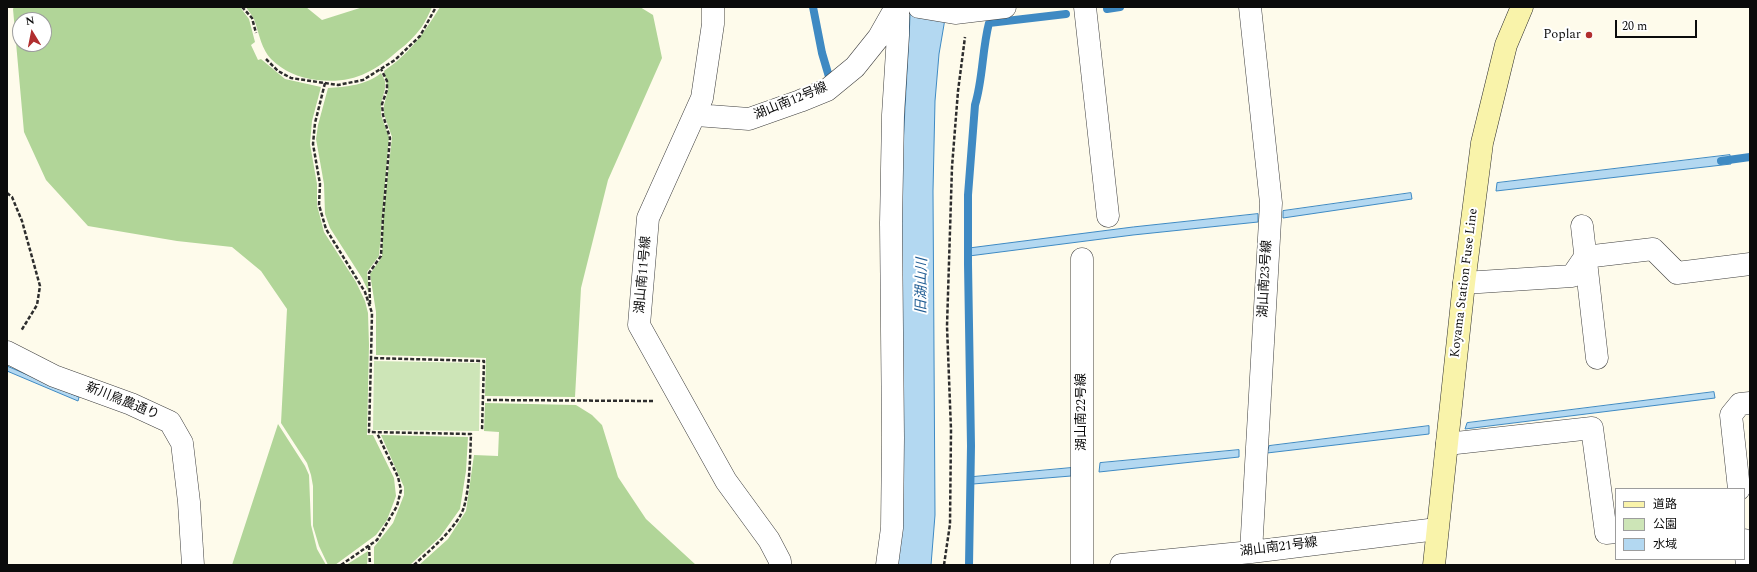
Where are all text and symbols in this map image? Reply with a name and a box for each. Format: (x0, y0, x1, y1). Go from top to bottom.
north arrow (12, 12, 52, 52)
text: N (24, 12, 36, 30)
scale bar (1617, 12, 1699, 38)
text: 20 m (1622, 17, 1647, 36)
place label: Poplar (1543, 27, 1581, 43)
marker: Poplar (1584, 30, 1594, 40)
street label: 湖山南12号線 (752, 80, 830, 124)
street label: Koyama Station Fuse Line (1448, 207, 1482, 359)
street label: 湖山南11号線 (633, 235, 655, 315)
street label: 湖山南23号線 (1256, 240, 1276, 318)
water label: 旧湖山川 (914, 258, 932, 314)
street label: 湖山南22号線 (1074, 373, 1090, 451)
street label: 新川鳥農通り (83, 380, 161, 424)
legend (1615, 488, 1745, 560)
text: 道路 (1653, 495, 1677, 514)
text: 公園 (1653, 515, 1677, 534)
text: 水域 (1653, 535, 1677, 554)
street label: 湖山南21号線 (1239, 536, 1319, 560)

